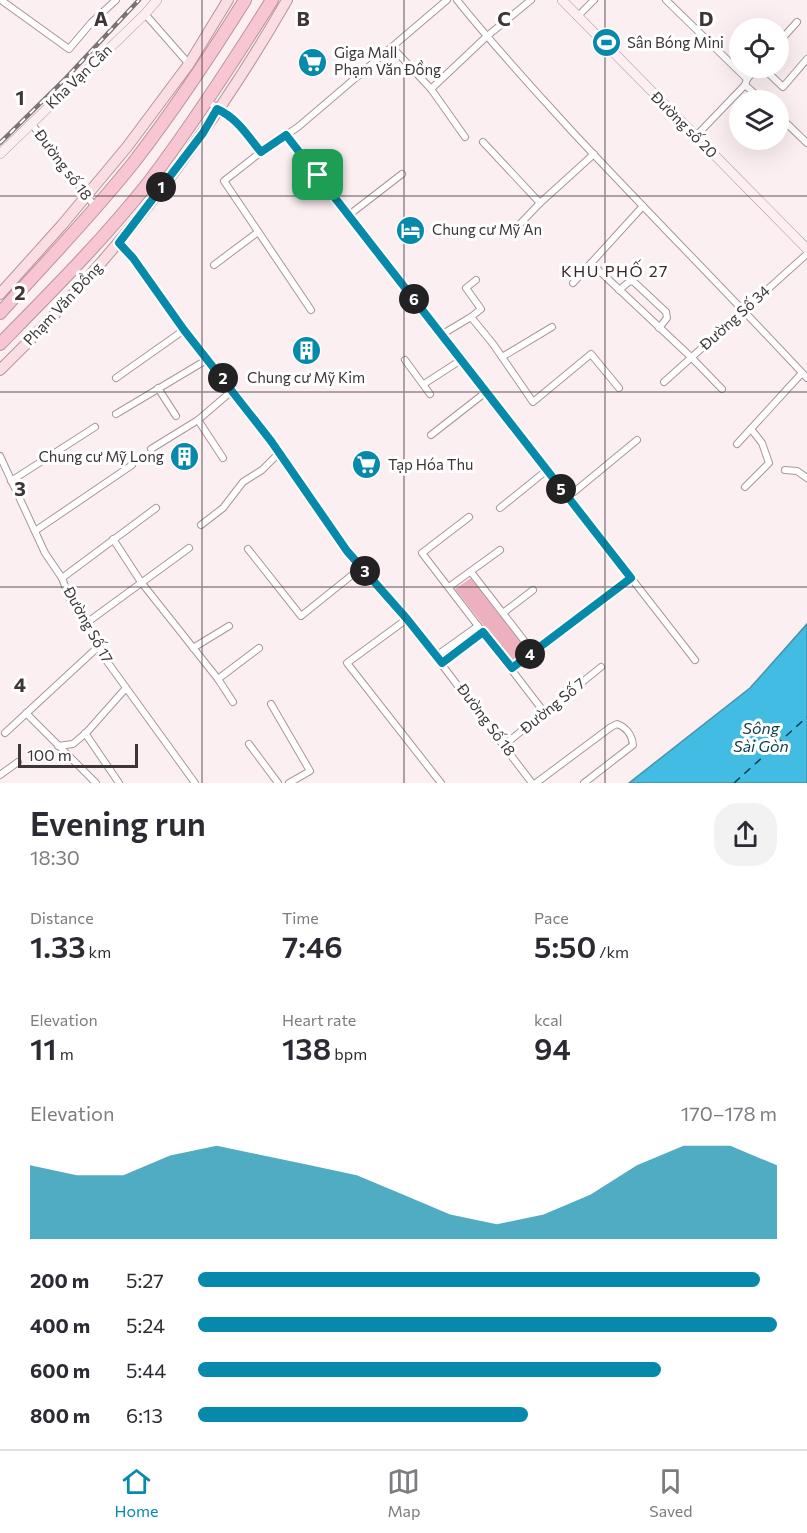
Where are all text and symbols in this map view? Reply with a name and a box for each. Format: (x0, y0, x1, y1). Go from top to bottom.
text: A (94, 6, 108, 30)
text: B (296, 6, 310, 30)
text: C (497, 6, 511, 30)
text: D (699, 6, 713, 30)
map controls (729, 18, 789, 150)
button: locate (729, 18, 789, 78)
sports icon: Sân Bóng Mini (590, 27, 622, 59)
place label: Sân Bóng Mini (627, 33, 724, 51)
street label: Kha Vạn Cân (42, 40, 115, 112)
place label: Giga Mall Phạm Văn Đồng (334, 43, 441, 78)
supermarket icon: Giga Mall Phạm Văn Đồng (297, 46, 329, 78)
text: 1 (15, 85, 25, 109)
street label: Đường số 20 (647, 87, 722, 161)
button: layers (729, 90, 789, 150)
street label: Đường số 18 (31, 125, 96, 203)
pin (292, 149, 343, 200)
icon: arrive (301, 158, 334, 191)
pin: 1 (146, 172, 176, 202)
text: 1 (157, 177, 165, 196)
hotel icon: Chung cư Mỹ An (395, 214, 427, 246)
place label: Chung cư Mỹ An (432, 220, 542, 238)
street label: Phạm Văn Đồng (19, 258, 105, 349)
district label: KHU PHỐ 27 (561, 259, 669, 280)
text: 2 (14, 280, 26, 304)
street label: Đường Số 34 (695, 281, 773, 354)
pin: 6 (399, 284, 429, 314)
text: 6 (409, 289, 419, 308)
building icon: Chung cư Mỹ Kim (290, 335, 322, 367)
pin: 2 (208, 363, 238, 393)
text: 2 (218, 368, 228, 387)
place label: Chung cư Mỹ Kim (247, 368, 365, 386)
building icon: Chung cư Mỹ Long (169, 441, 201, 473)
place label: Chung cư Mỹ Long (39, 447, 164, 465)
supermarket icon: Tạp Hóa Thu (351, 449, 383, 481)
place label: Tạp Hóa Thu (388, 455, 473, 473)
pin: 5 (546, 474, 576, 504)
text: 3 (14, 476, 26, 500)
text: 5 (556, 479, 566, 498)
pin: 3 (350, 556, 380, 586)
text: 3 (360, 561, 370, 580)
street label: Đường Số 17 (60, 582, 117, 666)
pin: 4 (515, 639, 545, 669)
text: 4 (525, 644, 535, 663)
text: 4 (14, 672, 26, 696)
street label: Đường Số 7 (516, 674, 588, 737)
street label: Đường Số 18 (453, 679, 520, 759)
water label: Sông Sài Gòn (733, 718, 789, 755)
scale bar (18, 741, 138, 768)
text: 100 m (27, 745, 72, 764)
text: Evening run (30, 802, 206, 843)
button: share (714, 803, 777, 866)
text: 18:30 (30, 845, 80, 869)
text: Distance (30, 908, 94, 927)
text: Time (282, 908, 319, 927)
text: Pace (534, 908, 569, 927)
text: 1.33 (30, 927, 86, 964)
text: 7:46 (282, 927, 343, 964)
text: 5:50 (534, 927, 596, 964)
text: km (86, 942, 111, 961)
text: /km (596, 942, 629, 961)
text: Elevation (30, 1010, 98, 1029)
text: Heart rate (282, 1010, 356, 1029)
text: kcal (534, 1010, 563, 1029)
text: 11 (30, 1029, 57, 1066)
text: 138 (282, 1029, 331, 1066)
text: 94 (534, 1029, 571, 1066)
text: m (57, 1044, 74, 1063)
text: bpm (331, 1044, 367, 1063)
text: Elevation (30, 1101, 115, 1125)
text: 170–178 m (681, 1101, 777, 1125)
text: 200 m (30, 1268, 89, 1292)
text: 5:27 (126, 1268, 164, 1292)
text: 400 m (30, 1313, 90, 1337)
text: 5:24 (126, 1313, 165, 1337)
text: 600 m (30, 1358, 90, 1382)
text: 5:44 (126, 1358, 166, 1382)
text: 800 m (30, 1403, 90, 1427)
text: 6:13 (126, 1403, 163, 1427)
tab: Home (114, 1465, 158, 1520)
tab: Map (387, 1465, 420, 1520)
tab: Saved (649, 1465, 693, 1520)

